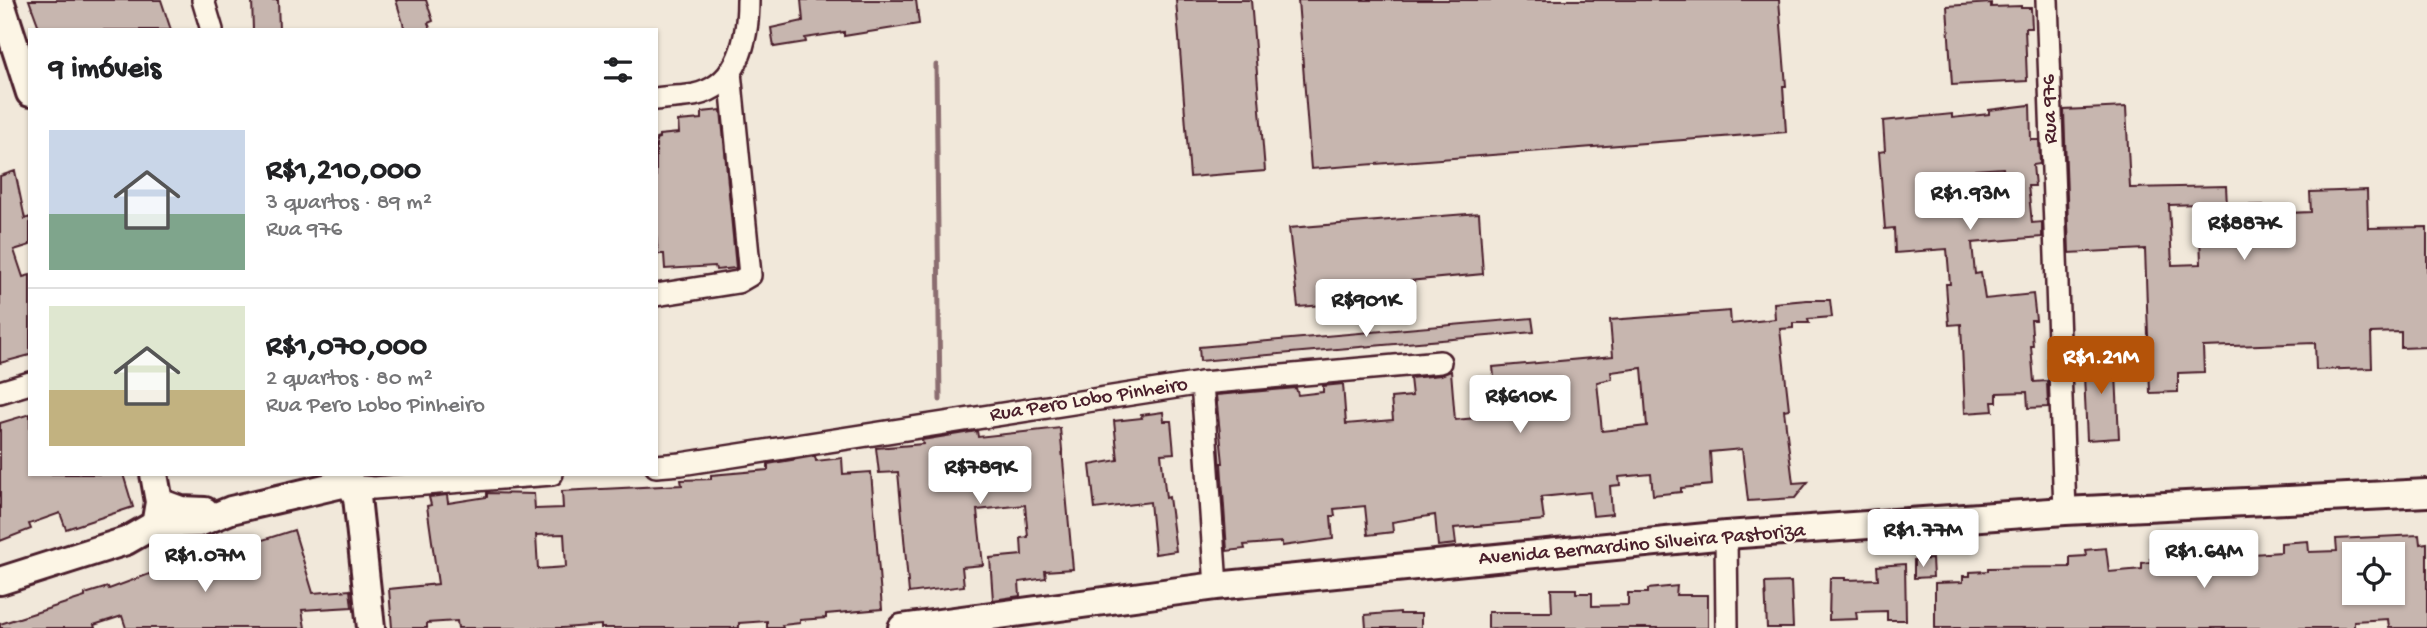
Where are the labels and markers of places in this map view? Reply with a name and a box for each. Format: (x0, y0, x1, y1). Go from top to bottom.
pin: R$1.93M (1905, 173, 2035, 232)
pin: R$887K (2187, 202, 2301, 262)
pin: R$901K (1309, 280, 1423, 339)
pin: R$1.21M (2036, 336, 2166, 396)
pin: R$610K (1463, 376, 1577, 435)
pin: R$789K (923, 447, 1037, 506)
pin: R$1.77M (1858, 510, 1988, 569)
pin: R$1.64M (2139, 530, 2269, 590)
pin: R$1.07M (140, 534, 270, 594)

